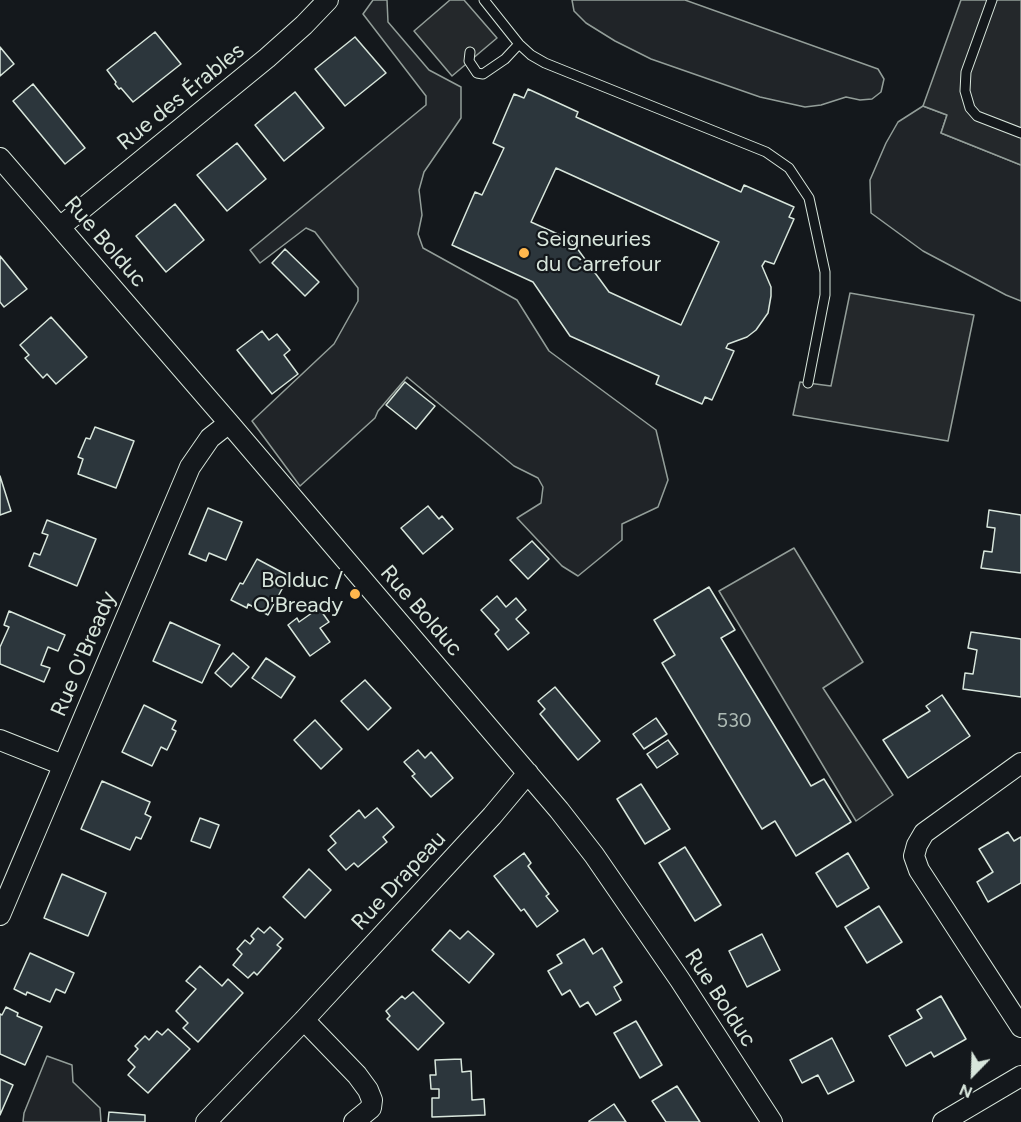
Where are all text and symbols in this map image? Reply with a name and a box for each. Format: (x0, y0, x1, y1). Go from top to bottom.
street label: Rue des Érables (112, 38, 250, 156)
street label: Rue Bolduc (58, 191, 152, 293)
place label: Seigneuries du Carrefour (536, 227, 661, 278)
marker: Seigneuries du Carrefour (517, 246, 531, 260)
street label: Rue Bolduc (374, 560, 468, 662)
place label: Bolduc / O'Bready (253, 568, 343, 620)
street label: Rue O'Bready (46, 587, 122, 721)
marker: Bolduc / O'Bready (348, 587, 362, 601)
house number: 530 (716, 709, 752, 733)
street label: Rue Drapeau (346, 826, 452, 936)
street label: Rue Bolduc (679, 944, 761, 1052)
north arrow (943, 1044, 1003, 1104)
text: N (956, 1080, 975, 1102)

